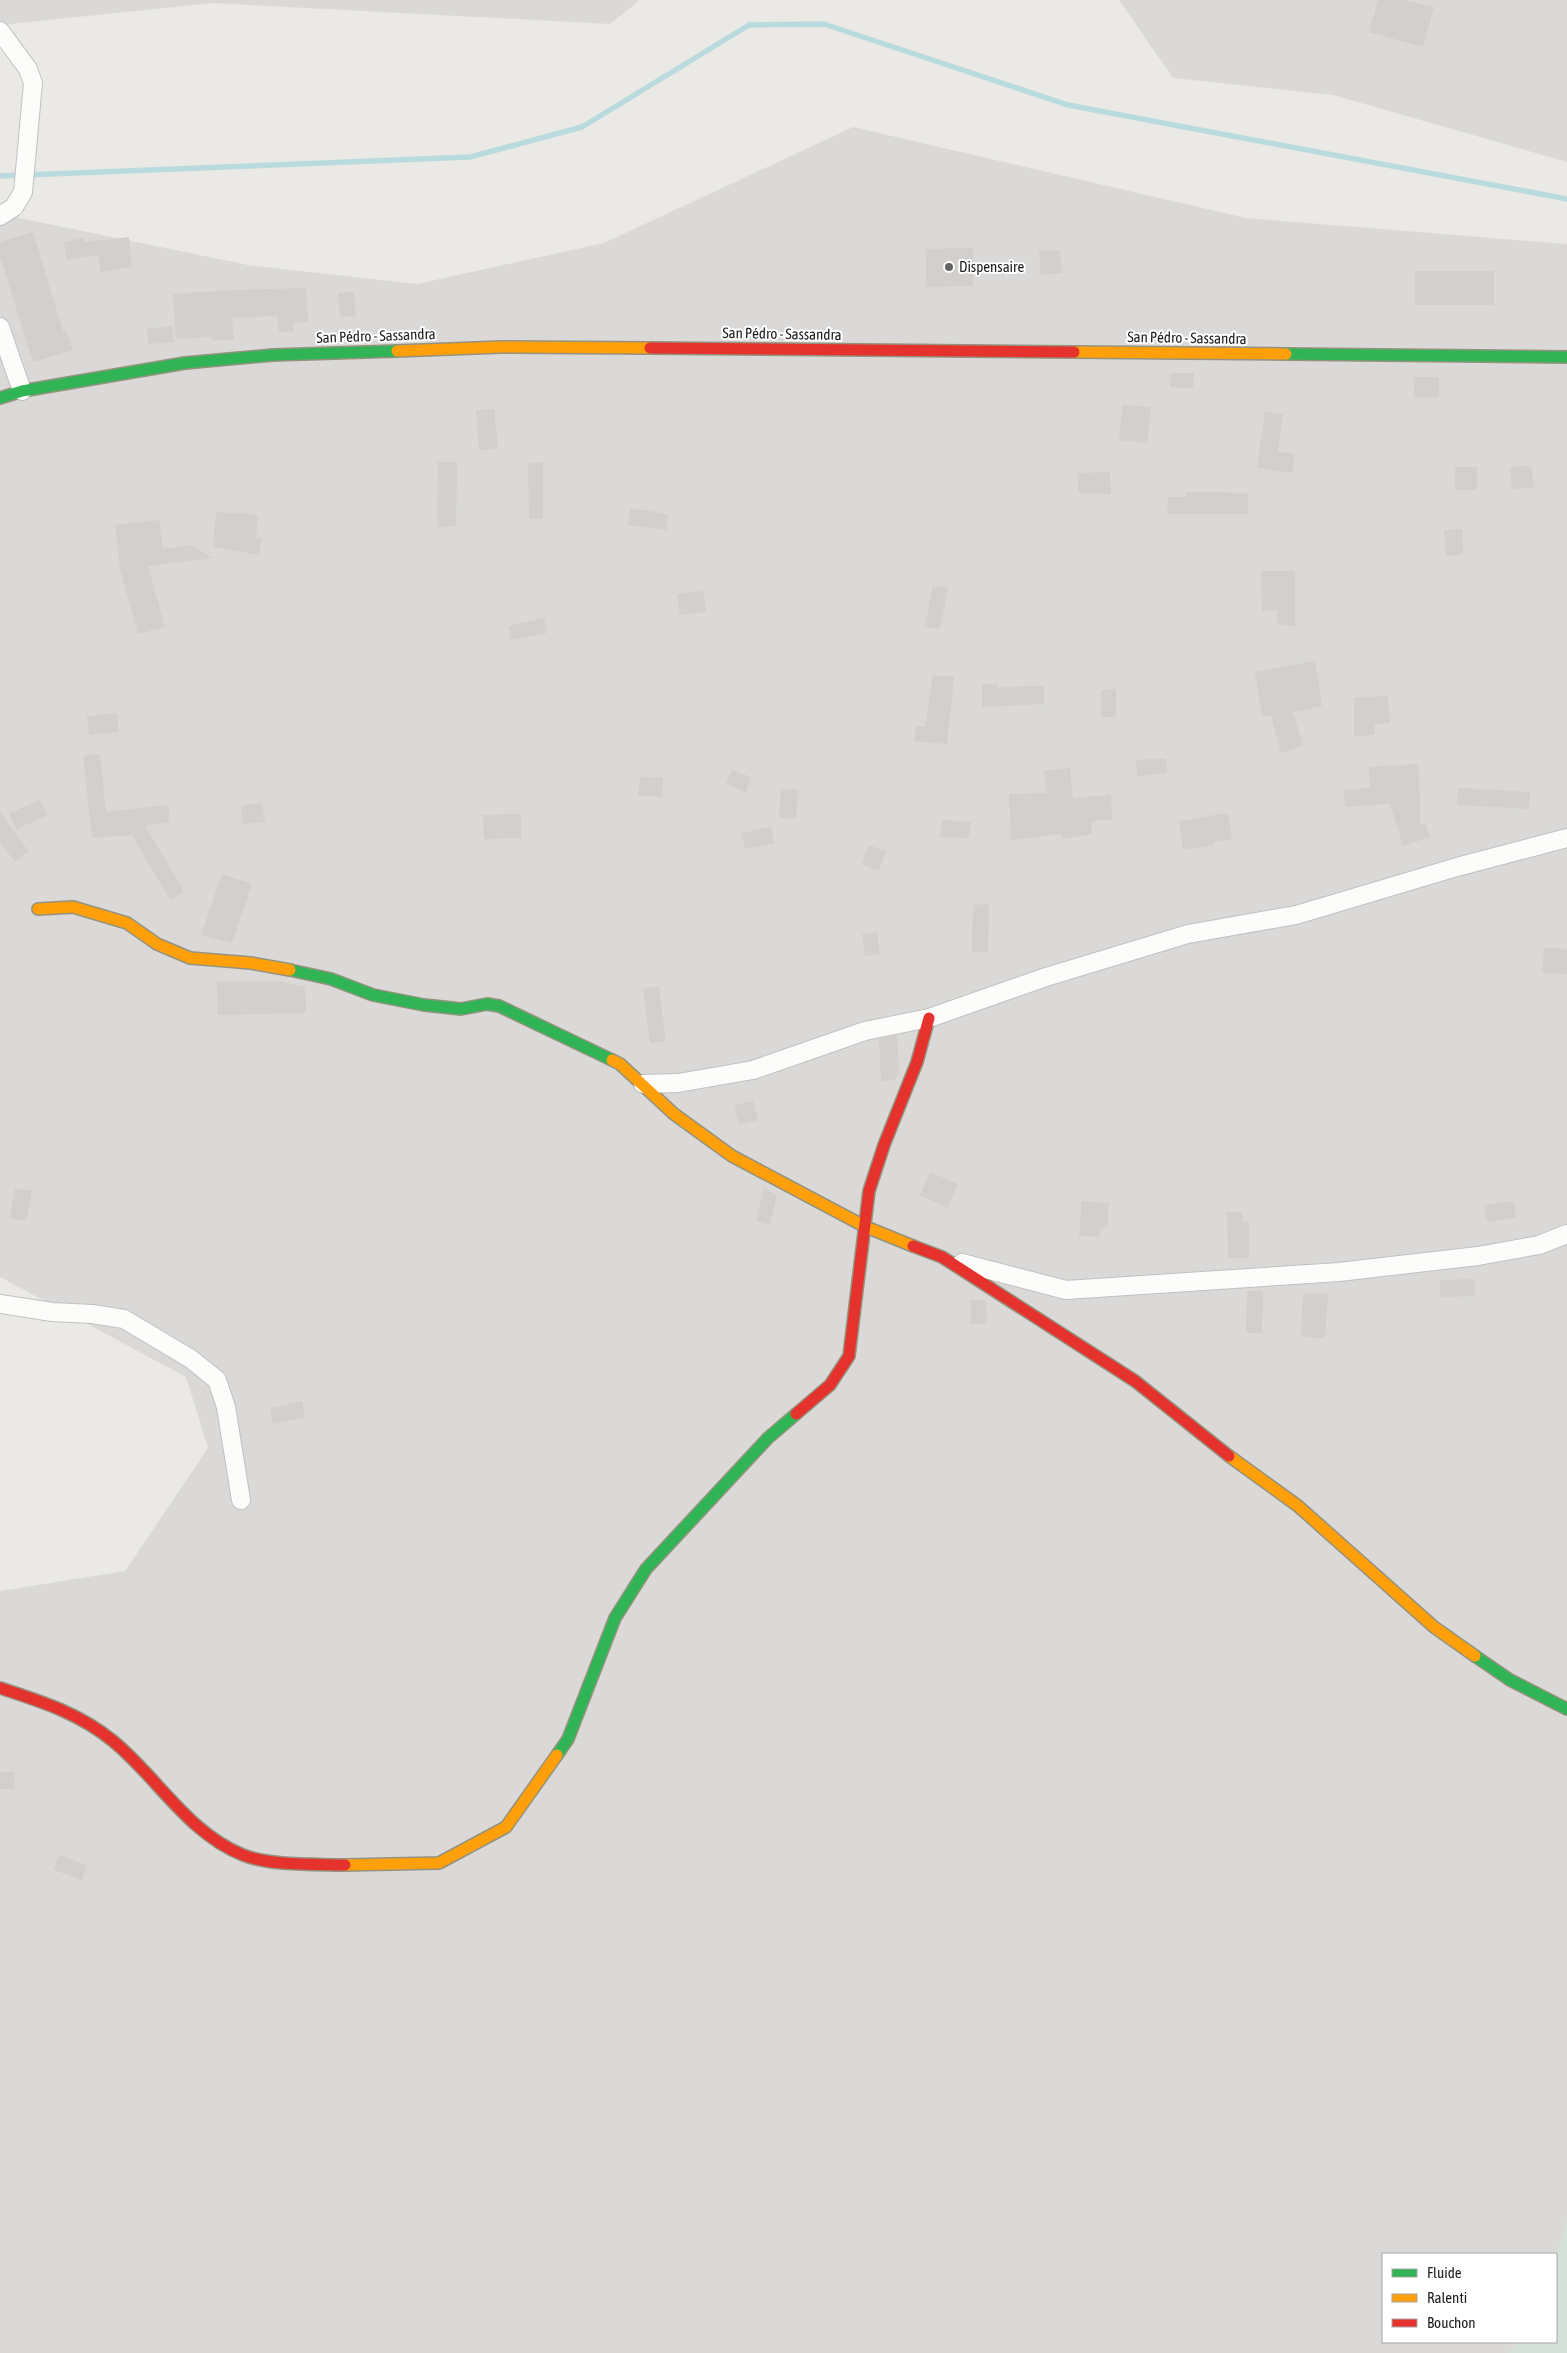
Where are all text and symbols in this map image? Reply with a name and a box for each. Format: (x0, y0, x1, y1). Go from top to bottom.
place label: Dispensaire (959, 258, 1024, 275)
marker: Dispensaire (943, 261, 955, 273)
street label: San Pédro - Sassandra (722, 324, 842, 343)
street label: San Pédro - Sassandra (316, 325, 436, 346)
street label: San Pédro - Sassandra (1127, 328, 1247, 347)
legend (1382, 2253, 1557, 2343)
text: Fluide (1427, 2264, 1462, 2281)
text: Ralenti (1427, 2289, 1467, 2306)
text: Bouchon (1427, 2314, 1476, 2331)

